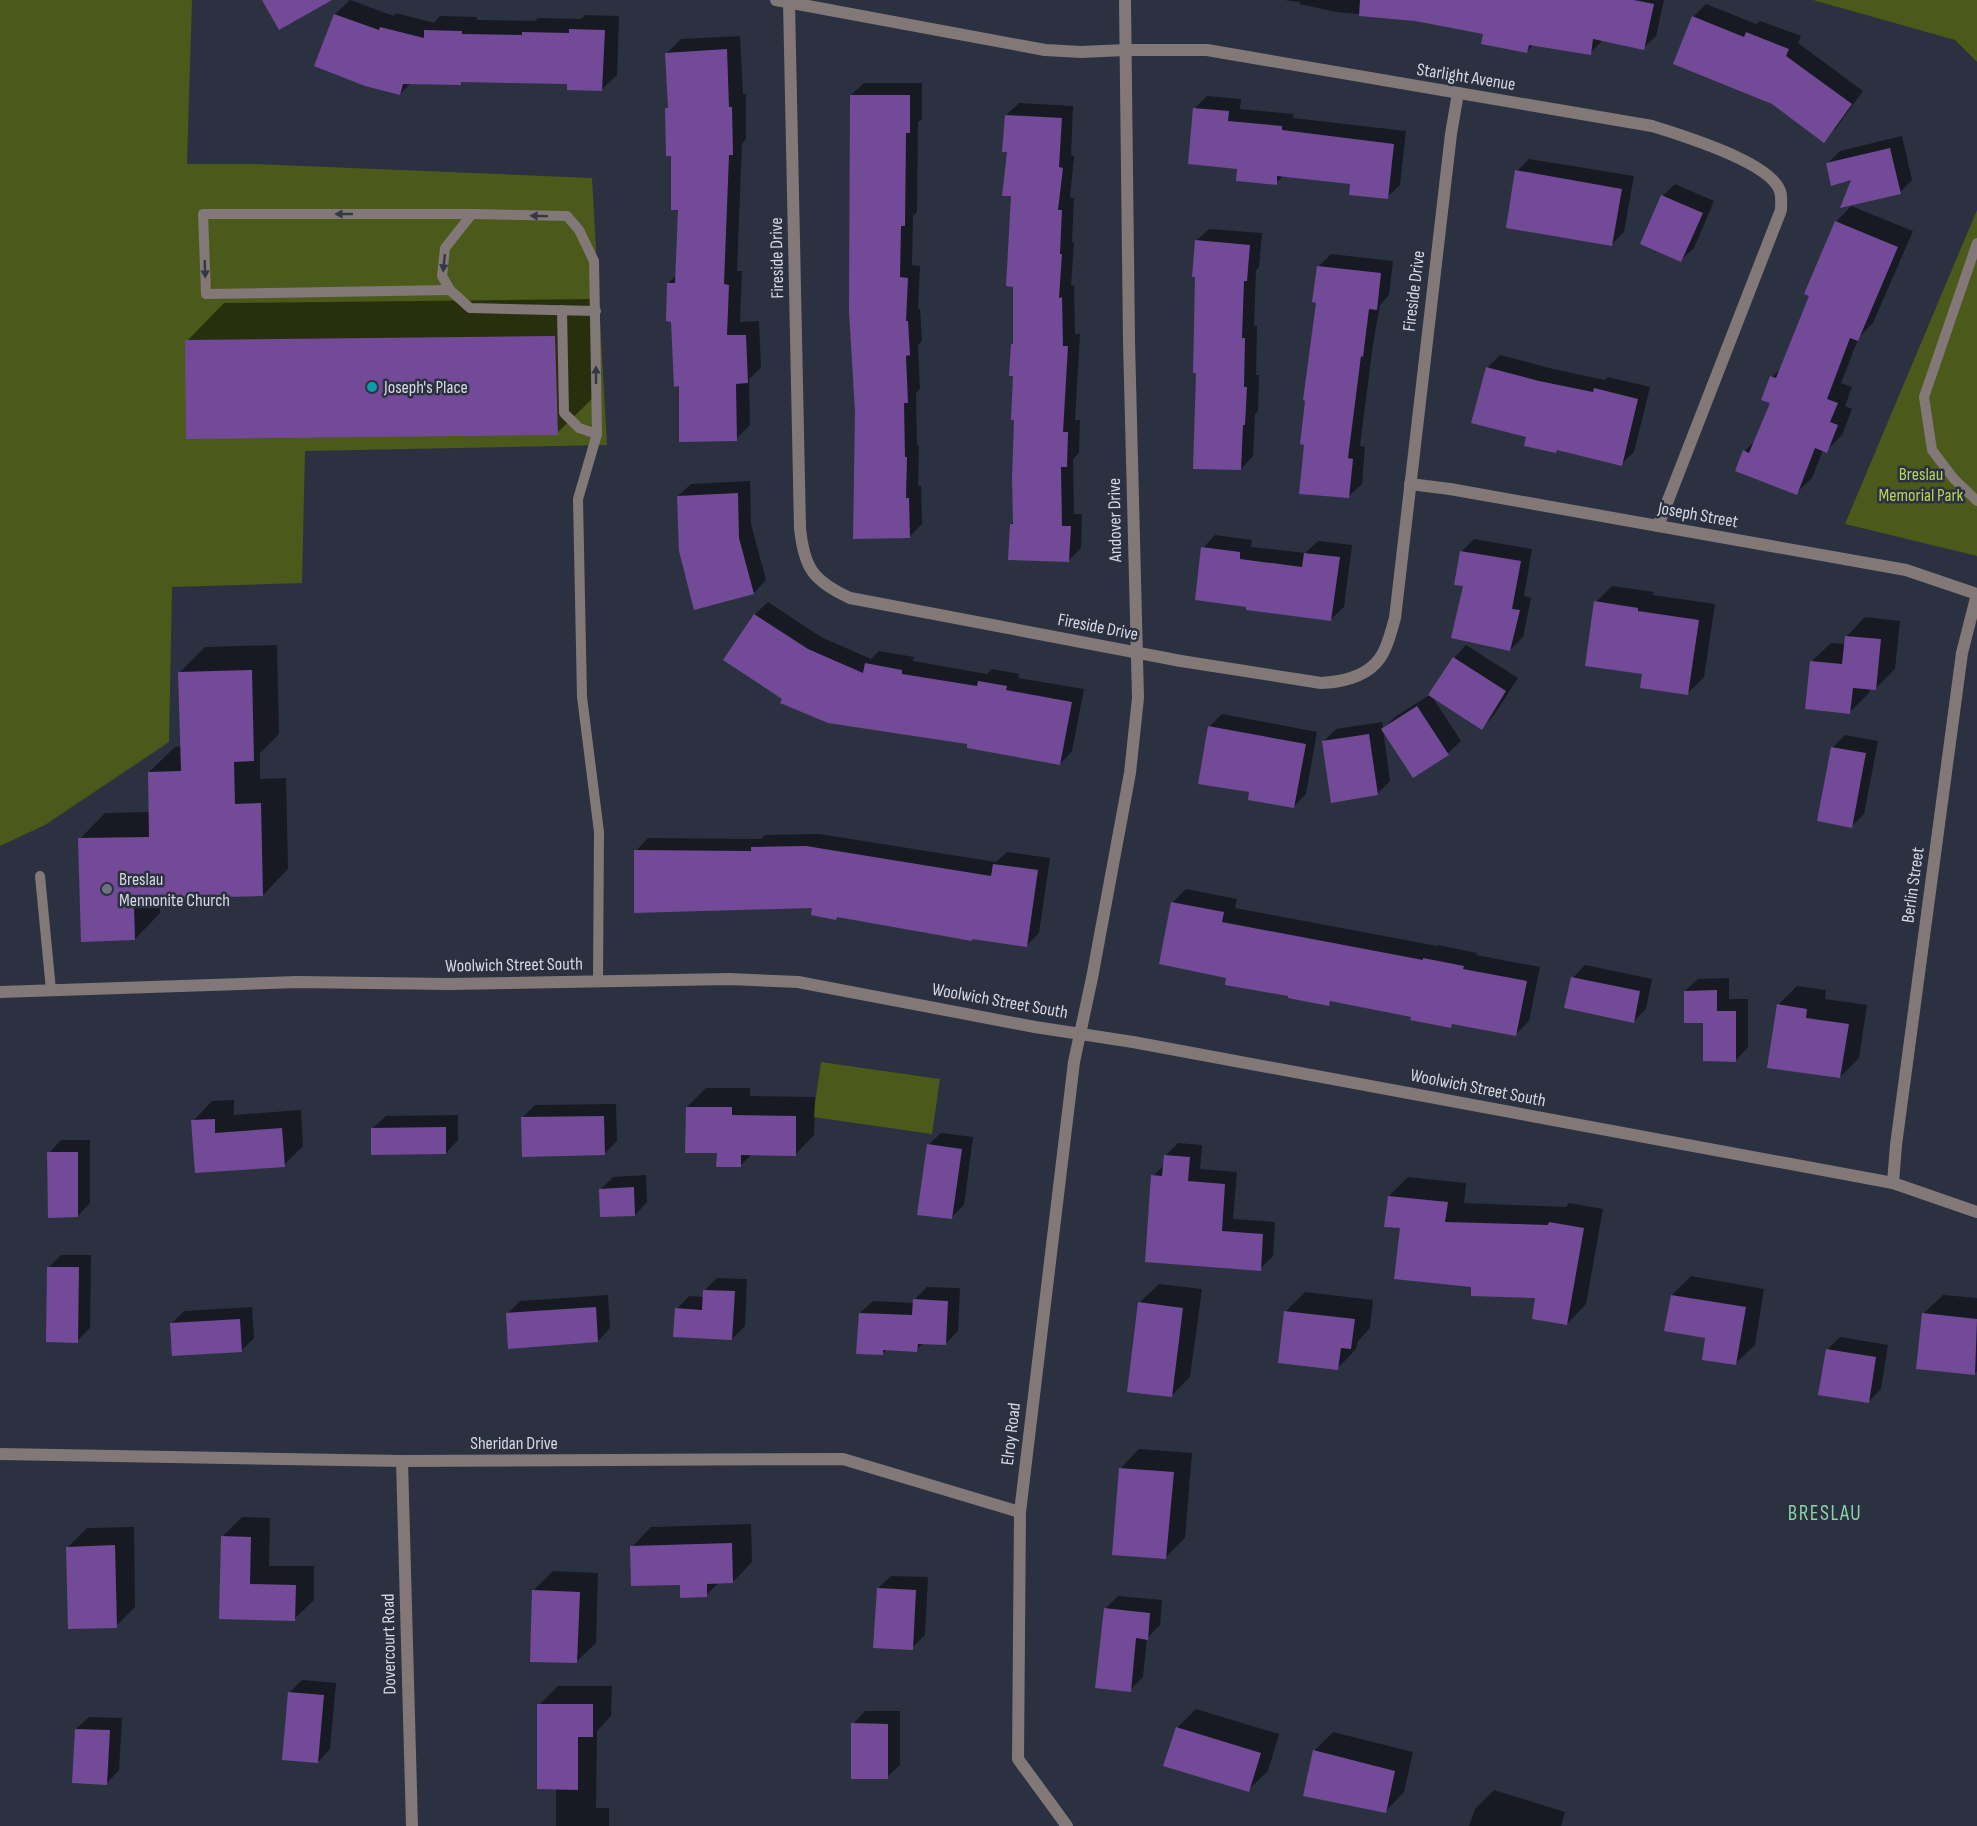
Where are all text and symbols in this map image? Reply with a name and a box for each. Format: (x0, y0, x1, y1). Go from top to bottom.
street label: Starlight Avenue (1415, 59, 1517, 95)
one-way arrow (335, 209, 354, 219)
one-way arrow (530, 211, 549, 220)
street label: Fireside Drive (766, 217, 788, 299)
street label: Fireside Drive (1399, 249, 1429, 333)
one-way arrow (439, 254, 448, 273)
one-way arrow (201, 259, 210, 278)
one-way arrow (591, 366, 601, 385)
place label: Joseph's Place (383, 377, 468, 398)
marker: Joseph's Place (365, 380, 379, 394)
park label: Breslau Memorial Park (1879, 464, 1964, 506)
street label: Andover Drive (1104, 478, 1126, 563)
street label: Joseph Street (1655, 497, 1740, 532)
street label: Fireside Drive (1056, 609, 1140, 645)
street label: Berlin Street (1897, 845, 1929, 924)
place label: Breslau Mennonite Church (119, 869, 230, 911)
marker: Breslau Mennonite Church (100, 882, 114, 896)
street label: Woolwich Street South (445, 953, 583, 977)
street label: Woolwich Street South (930, 979, 1070, 1023)
street label: Woolwich Street South (1408, 1065, 1548, 1111)
street label: Elroy Road (997, 1402, 1025, 1466)
street label: Sheridan Drive (470, 1433, 558, 1454)
district label: BRESLAU (1788, 1501, 1862, 1526)
street label: Dovercourt Road (378, 1593, 400, 1695)

